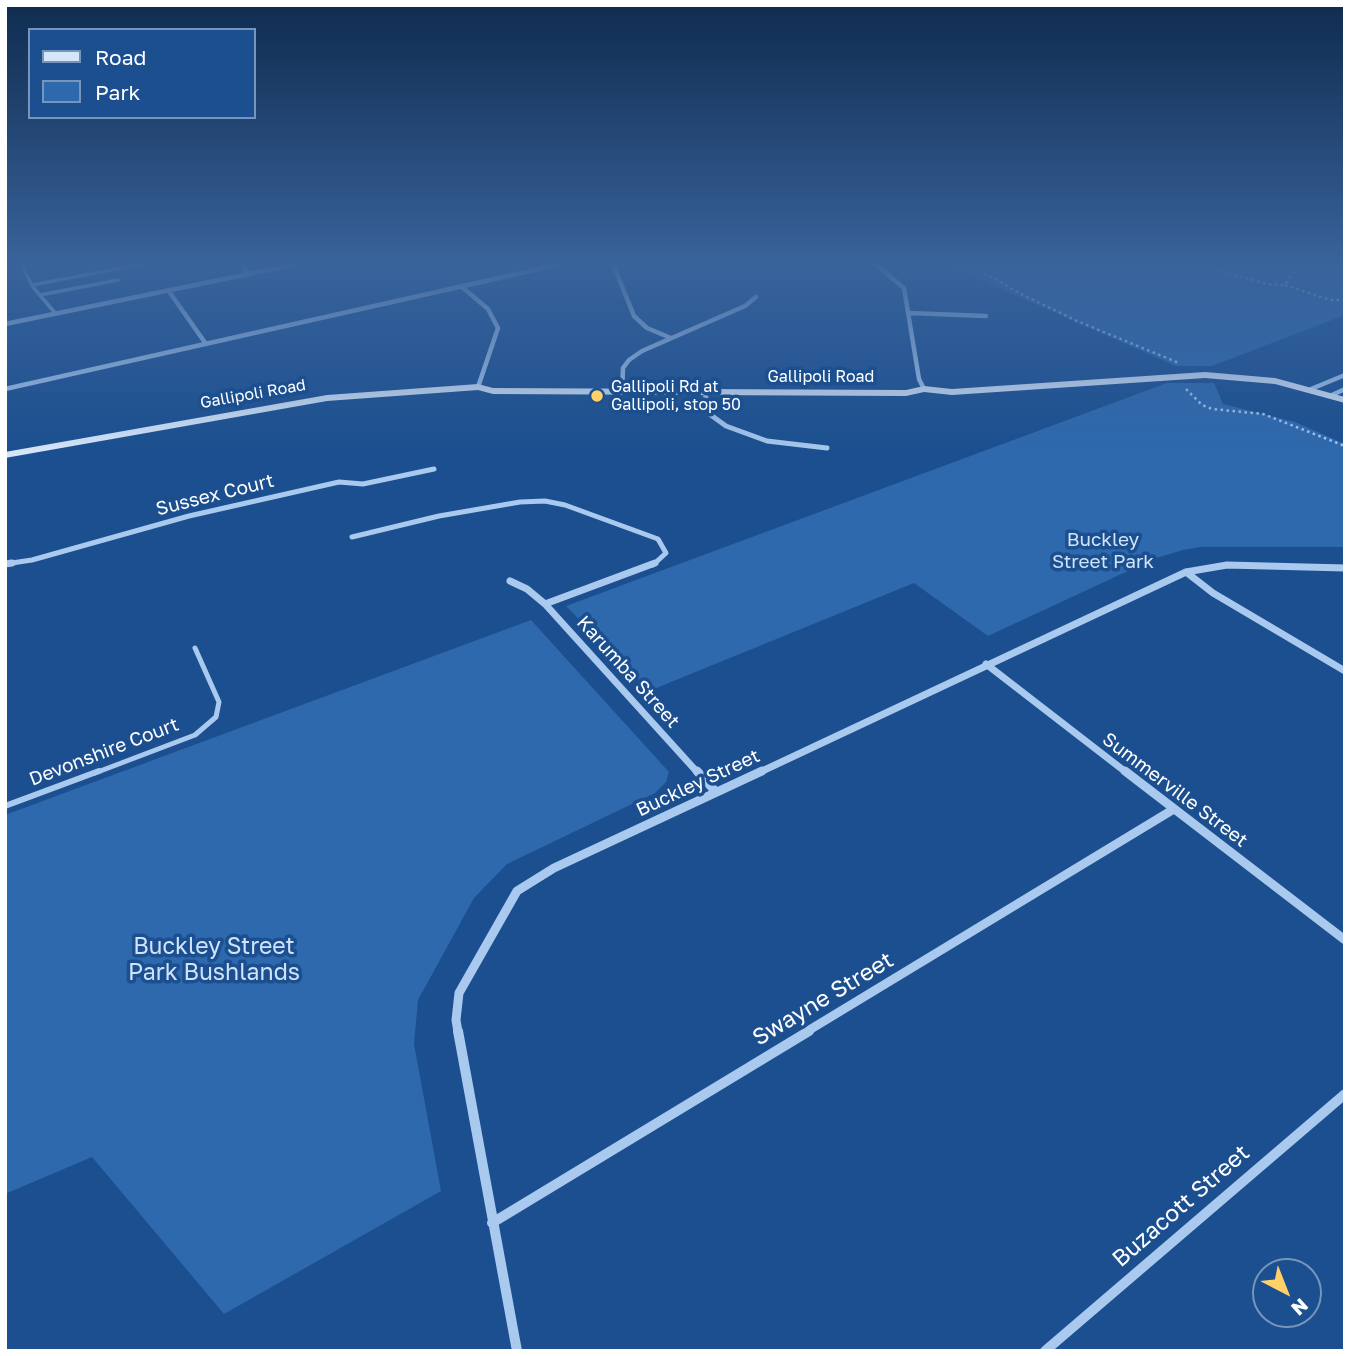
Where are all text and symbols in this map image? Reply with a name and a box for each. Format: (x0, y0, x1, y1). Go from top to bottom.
legend (28, 28, 256, 119)
text: Road (95, 44, 146, 70)
text: Park (95, 79, 140, 105)
street label: Gallipoli Road (768, 367, 874, 387)
street label: Gallipoli Road (199, 375, 307, 413)
place label: Gallipoli Rd at Gallipoli, stop 50 (611, 377, 741, 415)
marker: Gallipoli Rd at Gallipoli, stop 50 (589, 388, 605, 404)
street label: Sussex Court (154, 469, 276, 521)
park label: Buckley Street Park (1052, 529, 1154, 573)
street label: Karumba Street (572, 611, 684, 733)
street label: Devonshire Court (26, 713, 182, 791)
street label: Summerville Street (1098, 728, 1252, 852)
street label: Buckley Street (633, 744, 763, 822)
park label: Buckley Street Park Bushlands (128, 933, 300, 987)
street label: Swayne Street (748, 946, 898, 1052)
street label: Buzacott Street (1107, 1139, 1255, 1273)
north arrow (1252, 1258, 1322, 1328)
text: N (1287, 1294, 1313, 1321)

